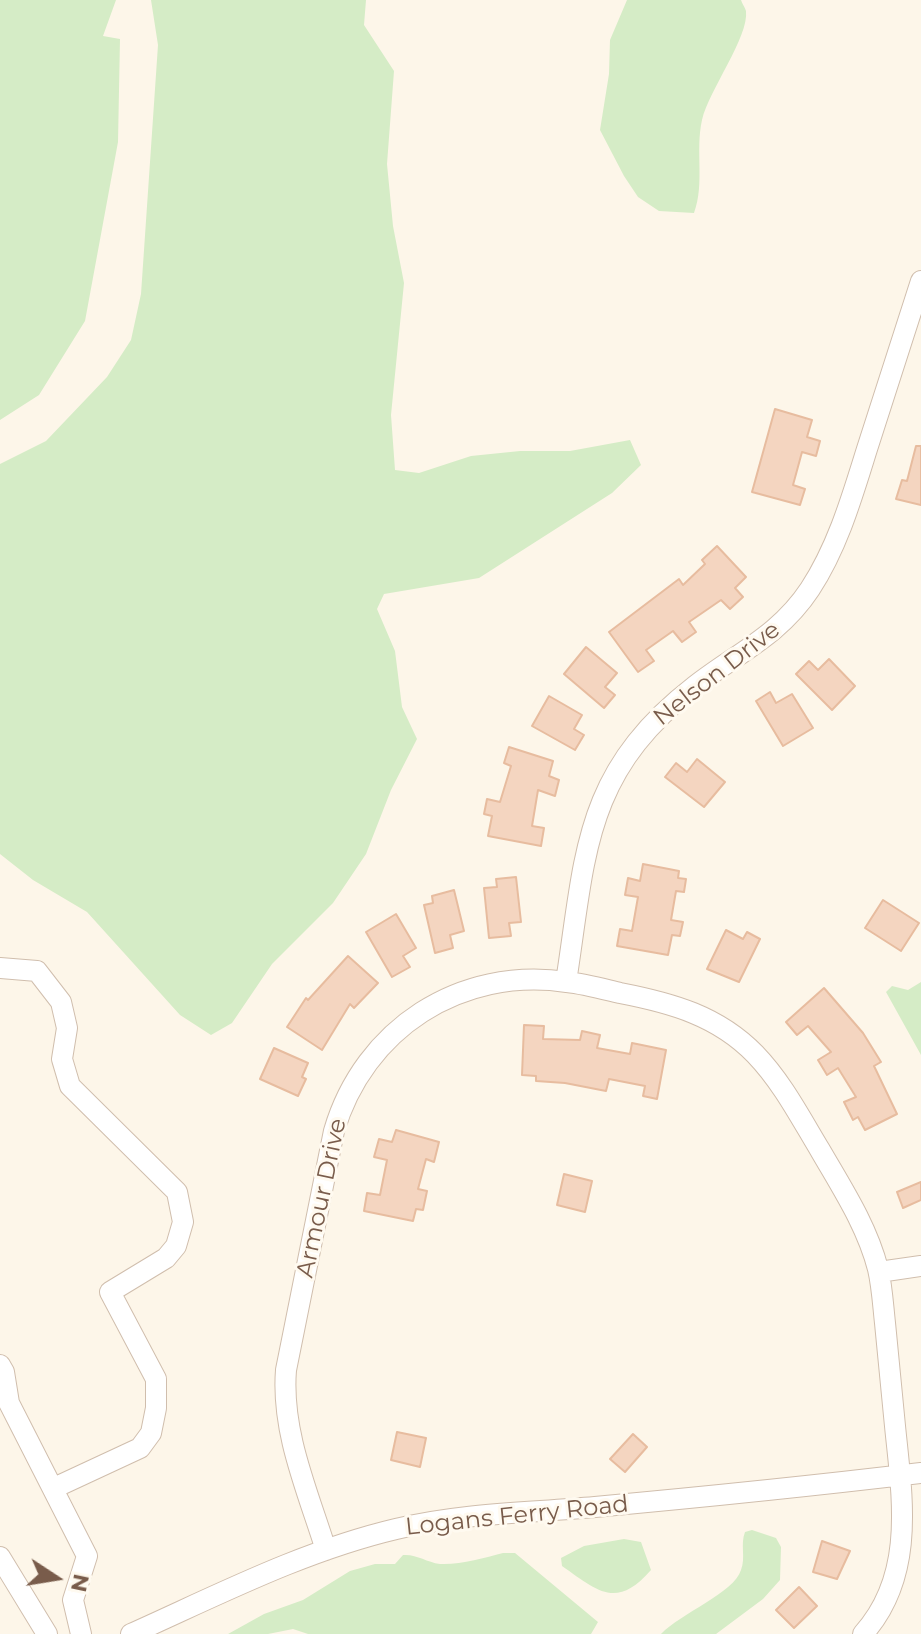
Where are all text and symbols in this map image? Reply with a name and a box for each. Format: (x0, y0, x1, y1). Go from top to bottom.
street label: Nelson Drive (648, 616, 786, 732)
street label: Armour Drive (291, 1116, 353, 1280)
street label: Logans Ferry Road (404, 1490, 630, 1542)
north arrow (16, 1538, 96, 1618)
text: N (65, 1572, 95, 1595)

